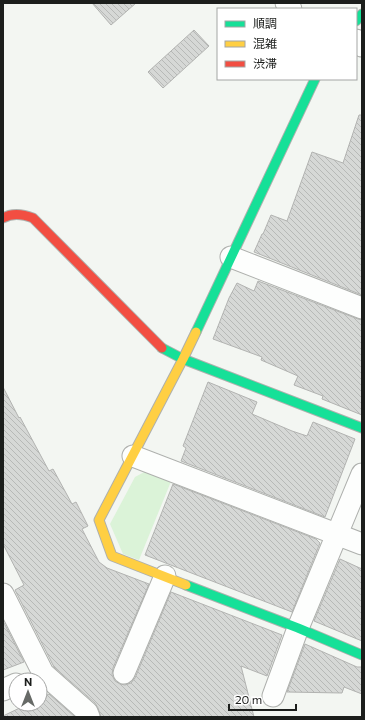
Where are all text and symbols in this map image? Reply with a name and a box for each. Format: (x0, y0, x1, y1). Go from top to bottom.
legend (217, 8, 357, 80)
text: 順調 (253, 16, 277, 30)
text: 混雑 (253, 36, 277, 50)
text: 渋滞 (253, 56, 277, 70)
north arrow (8, 672, 48, 712)
text: N (24, 675, 32, 688)
scale bar (229, 686, 296, 712)
text: 20 m (235, 692, 262, 706)

